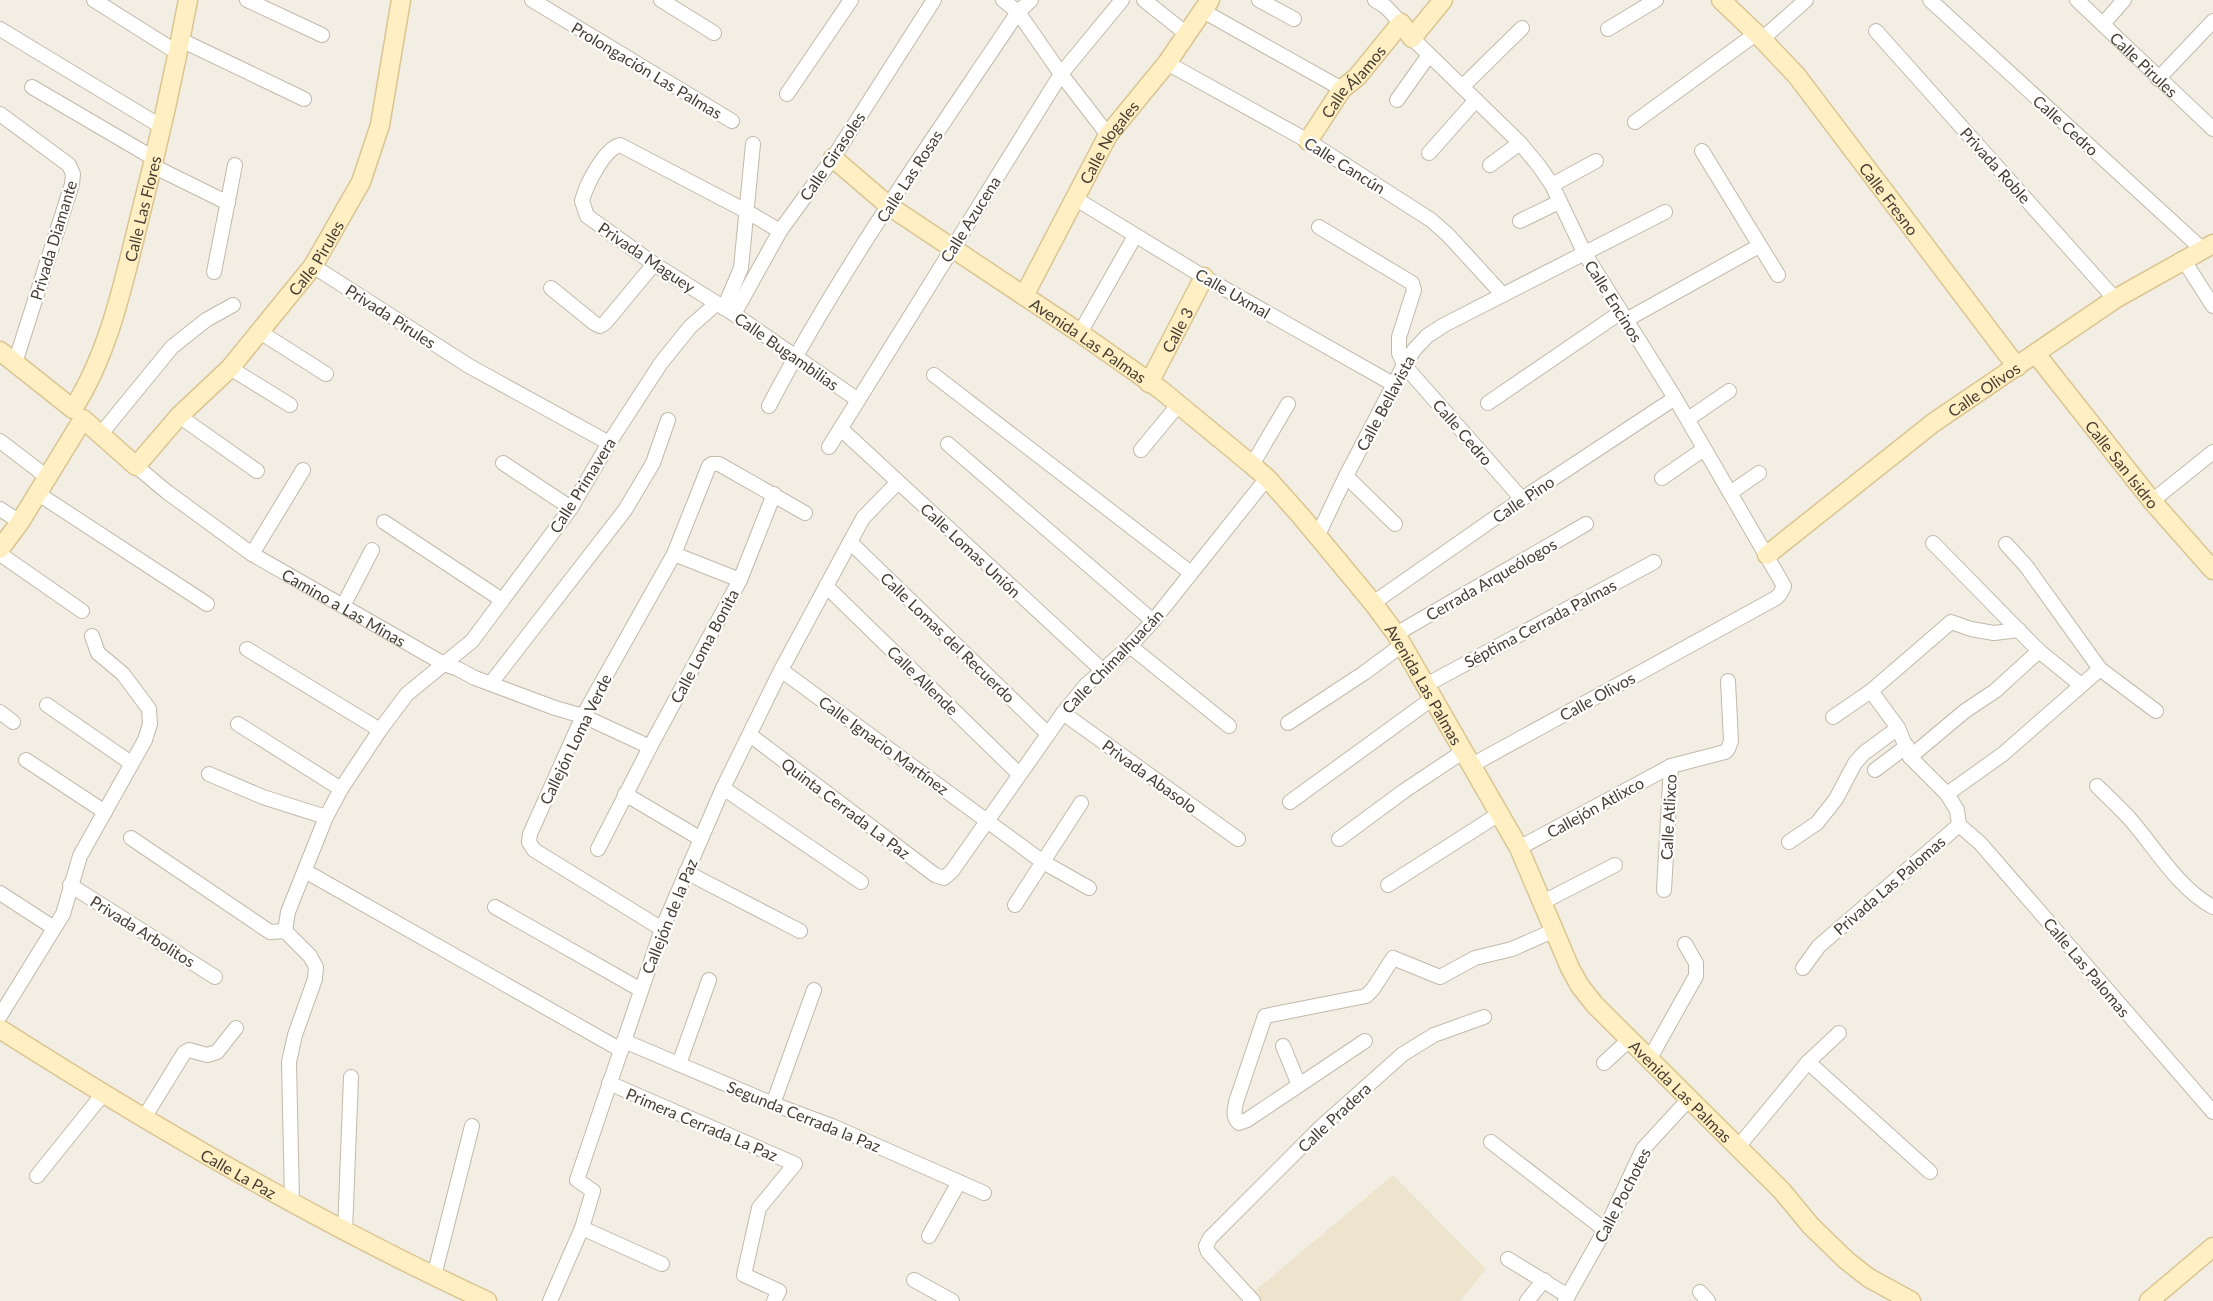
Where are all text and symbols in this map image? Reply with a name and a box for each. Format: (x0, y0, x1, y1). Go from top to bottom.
street label: Prolongación Las Palmas (568, 18, 726, 122)
street label: Calle Pirules (2107, 27, 2182, 101)
street label: Calle Álamos (1316, 41, 1389, 121)
street label: Calle Cedro (2029, 91, 2103, 159)
street label: Calle Nogales (1075, 96, 1142, 187)
street label: Calle Girasoles (795, 108, 869, 204)
street label: Privada Roble (1957, 123, 2035, 207)
street label: Calle Las Rosas (872, 126, 946, 226)
street label: Calle Cancún (1301, 133, 1389, 197)
street label: Calle Las Flores (120, 154, 164, 264)
street label: Calle Fresno (1856, 158, 1923, 238)
street label: Calle Azucena (936, 172, 1004, 266)
street label: Privada Diamante (26, 178, 80, 302)
street label: Calle Pirules (284, 217, 347, 299)
street label: Privada Maguey (595, 218, 700, 297)
street label: Calle Encinos (1581, 256, 1647, 346)
street label: Calle Uxmal (1192, 264, 1274, 322)
street label: Privada Pirules (342, 280, 440, 352)
street label: Avenida Las Palmas (1027, 293, 1150, 386)
street label: Calle 3 (1157, 304, 1196, 355)
street label: Calle Bugambilias (731, 308, 843, 394)
street label: Calle Bellavista (1352, 352, 1418, 454)
street label: Calle Olivos (1944, 357, 2023, 420)
street label: Calle Cedro (1429, 395, 1497, 469)
street label: Calle San Isidro (2082, 416, 2163, 512)
street label: Calle Primavera (545, 434, 619, 536)
street label: Calle Pino (1489, 472, 1557, 526)
street label: Calle Lomas Unión (917, 499, 1025, 601)
street label: Cerrada Arqueólogos (1422, 534, 1560, 624)
street label: Camino a Las Minas (279, 564, 410, 650)
street label: Calle Lomas del Recuerdo (877, 568, 1019, 706)
street label: Séptima Cerrada Palmas (1461, 575, 1619, 671)
street label: Calle Loma Bonita (666, 586, 742, 706)
street label: Calle Chimalhuacán (1057, 605, 1167, 717)
street label: Avenida Las Palmas (1382, 620, 1467, 748)
street label: Calle Allende (884, 641, 962, 719)
street label: Calle Olivos (1556, 668, 1638, 724)
street label: Callejón Loma Verde (535, 671, 615, 807)
street label: Calle Ignacio Martínez (815, 692, 953, 798)
street label: Privada Abasolo (1099, 735, 1201, 817)
street label: Quinta Cerrada La Paz (778, 753, 914, 863)
street label: Callejón Atlixco (1543, 773, 1647, 841)
street label: Calle Atlixco (1656, 774, 1680, 860)
street label: Privada Las Palomas (1829, 831, 1949, 939)
street label: Callejón de la Paz (637, 856, 701, 976)
street label: Privada Arbolitos (87, 891, 199, 971)
street label: Calle Las Palomas (2040, 913, 2134, 1021)
street label: Avenida Las Palmas (1626, 1036, 1736, 1146)
street label: Segunda Cerrada la Paz (724, 1076, 884, 1156)
street label: Calle Pradera (1294, 1078, 1374, 1156)
street label: Primera Cerrada La Paz (623, 1083, 781, 1165)
street label: Calle La Paz (198, 1144, 280, 1202)
street label: Calle Pochotes (1590, 1144, 1654, 1245)

